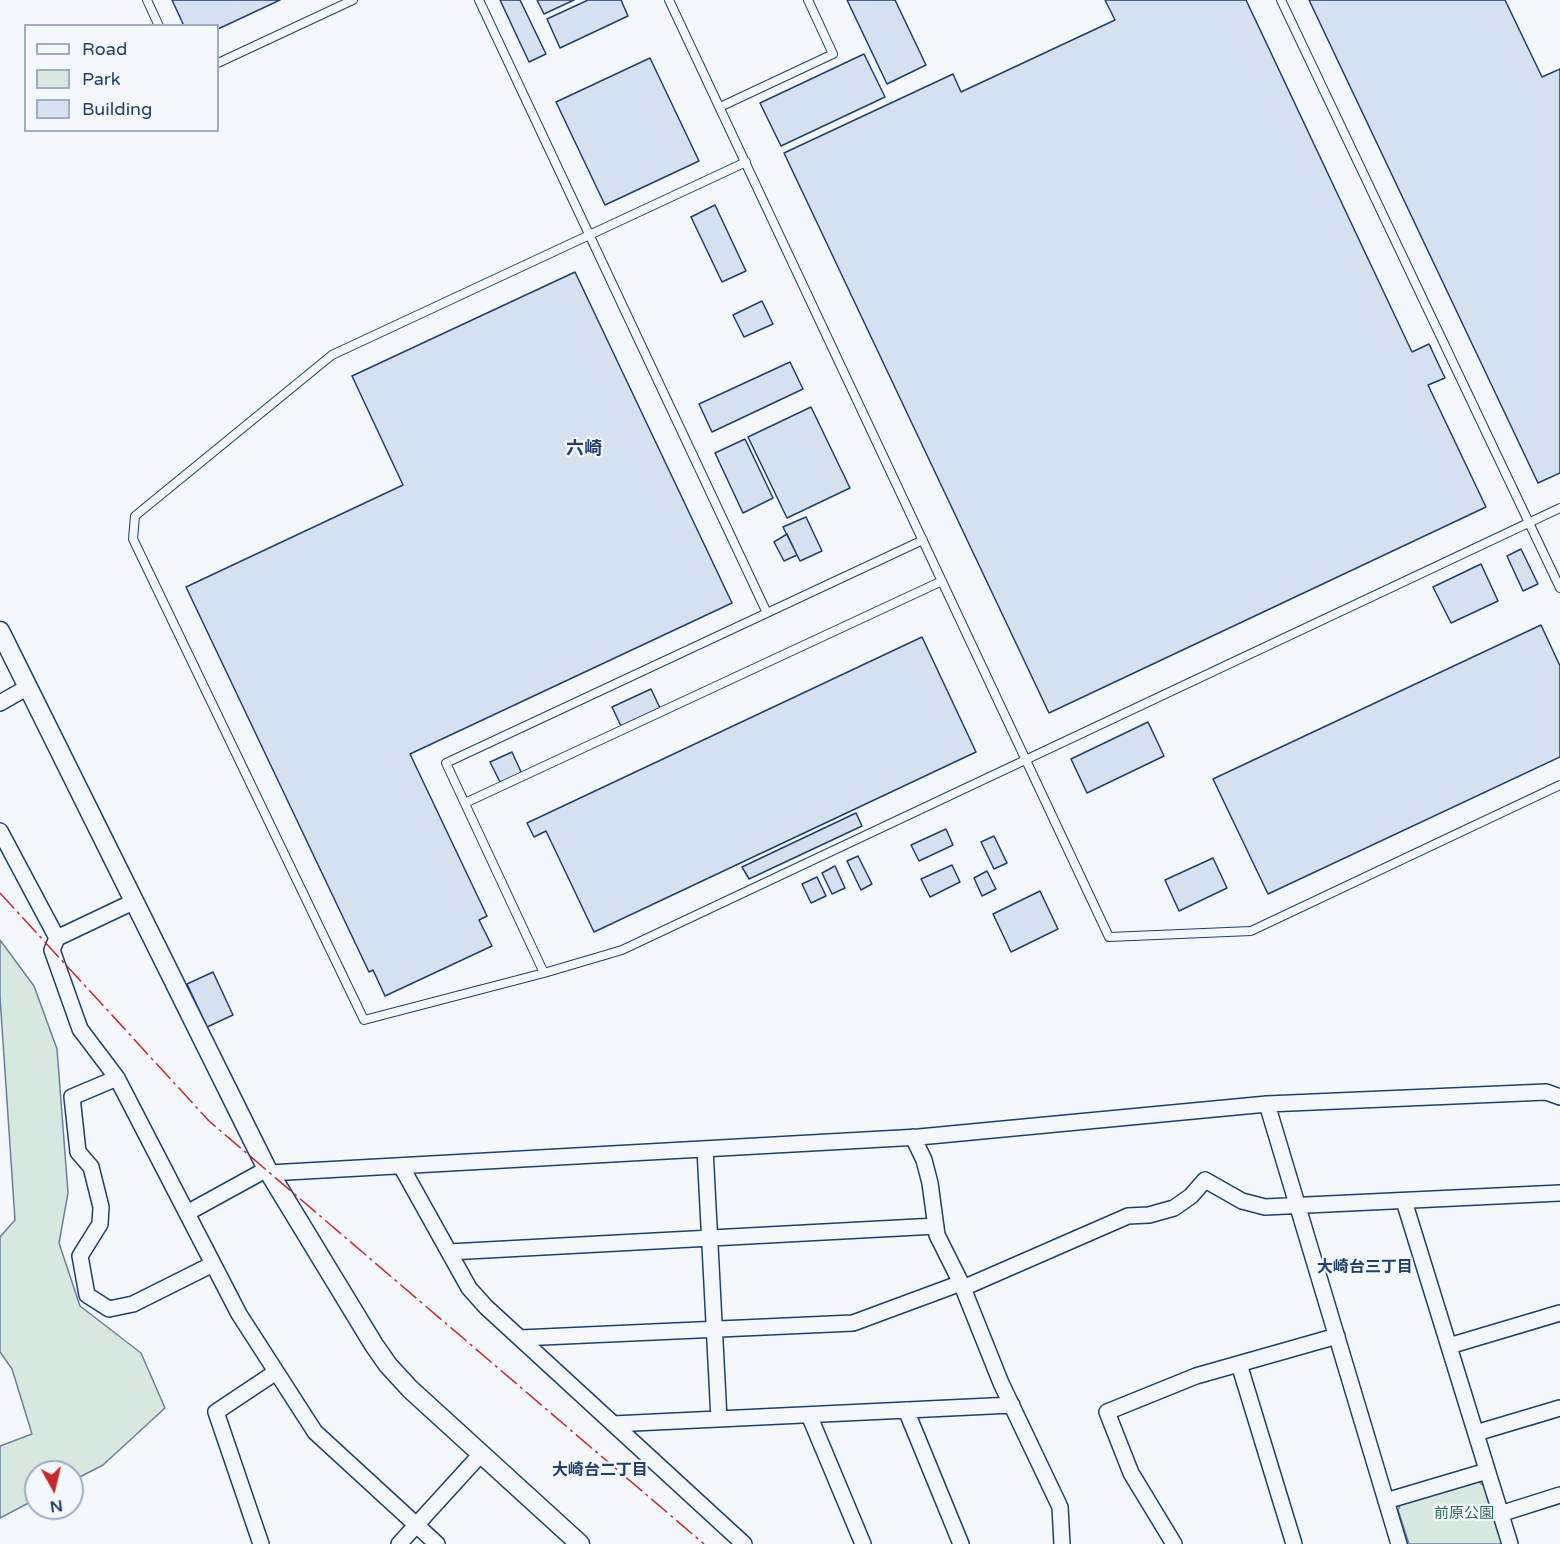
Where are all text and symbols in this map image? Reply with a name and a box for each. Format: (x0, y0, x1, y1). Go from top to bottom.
legend (24, 24, 219, 132)
text: Road (82, 38, 127, 60)
text: Park (82, 68, 120, 90)
text: Building (82, 98, 152, 120)
district label: 六崎 (566, 438, 602, 460)
district label: 大崎台三丁目 (1317, 1258, 1413, 1278)
north arrow (24, 1460, 84, 1520)
district label: 大崎台二丁目 (552, 1461, 648, 1481)
text: N (48, 1495, 64, 1517)
park label: 前原公園 (1434, 1505, 1494, 1523)

